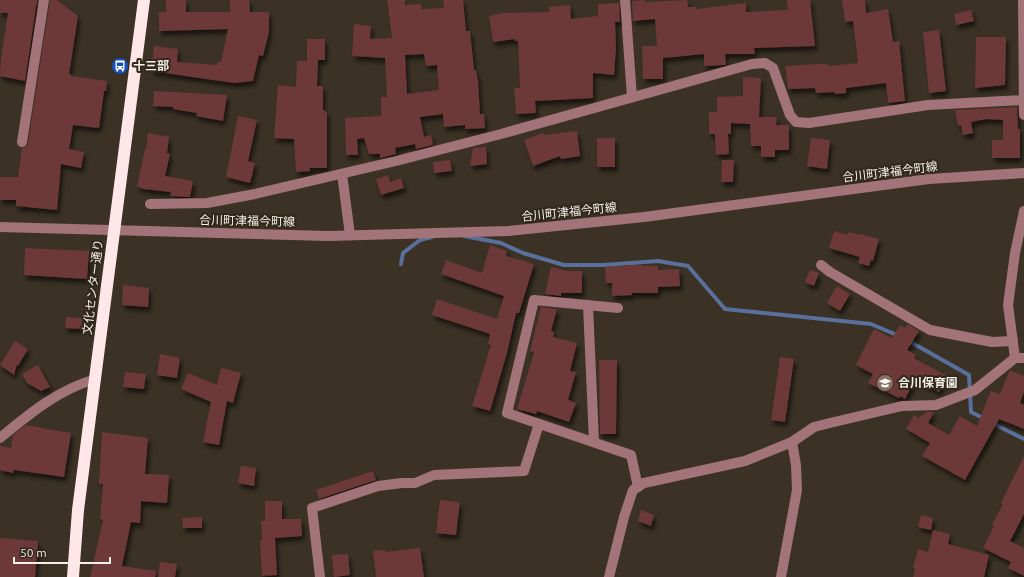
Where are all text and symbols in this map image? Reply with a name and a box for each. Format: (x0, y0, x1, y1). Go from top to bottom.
bus stop icon: 十三部 (110, 56, 130, 76)
place label: 十三部 (133, 59, 169, 72)
street label: 合川町津福今町線 (841, 159, 938, 184)
street label: 合川町津福今町線 (521, 200, 617, 223)
street label: 合川町津福今町線 (199, 213, 295, 228)
street label: 文化センター通り (80, 238, 105, 335)
school or university icon: 合川保育園 (875, 373, 895, 393)
place label: 合川保育園 (898, 376, 958, 389)
scale bar (14, 539, 110, 565)
text: 50 m (20, 546, 47, 559)

